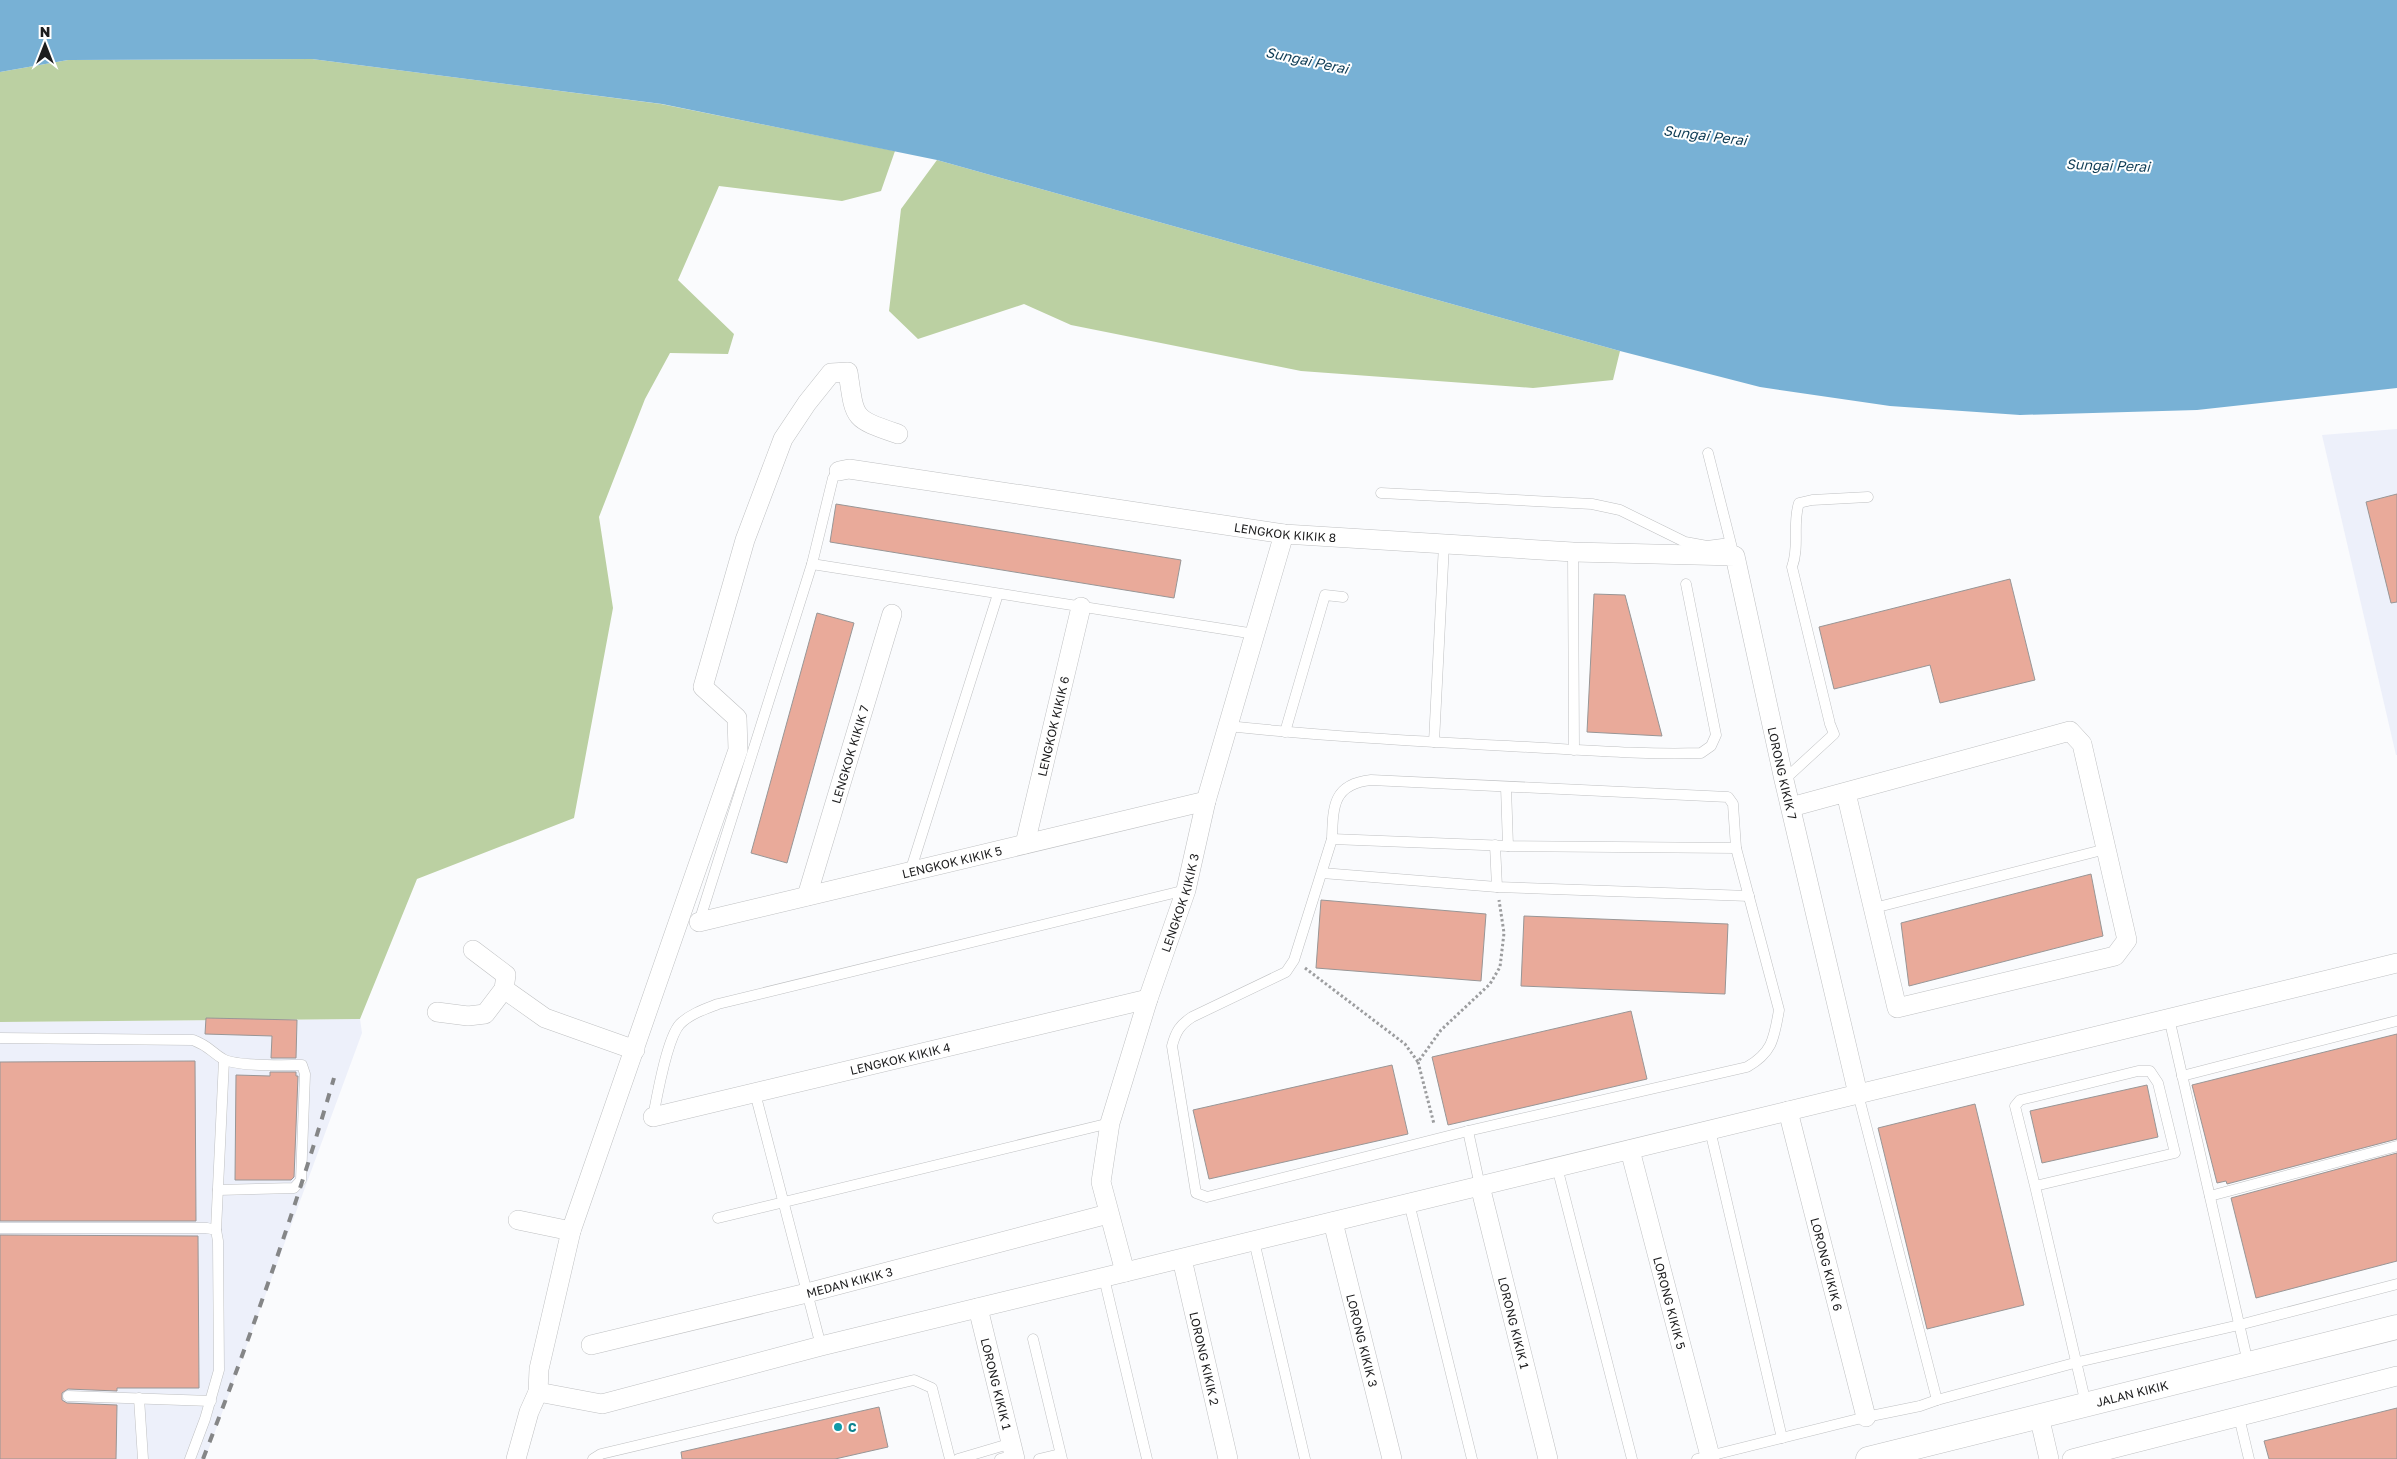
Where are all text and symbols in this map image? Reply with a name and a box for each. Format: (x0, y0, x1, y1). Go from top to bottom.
north arrow (20, 20, 70, 70)
text: N (40, 23, 50, 40)
water label: Sungai Perai (1264, 43, 1352, 78)
water label: Sungai Perai (1662, 121, 1750, 149)
water label: Sungai Perai (2066, 155, 2152, 175)
street label: LENGKOK KIKIK 8 (1233, 519, 1337, 545)
street label: LENGKOK KIKIK 6 (1034, 675, 1072, 778)
street label: LENGKOK KIKIK 7 (828, 703, 872, 805)
street label: LORONG KIKIK 7 (1765, 725, 1801, 821)
street label: LENGKOK KIKIK 5 (900, 842, 1003, 881)
street label: LENGKOK KIKIK 3 (1157, 852, 1201, 954)
street label: LENGKOK KIKIK 4 (848, 1039, 952, 1077)
street label: LORONG KIKIK 6 (1808, 1216, 1846, 1312)
street label: LORONG KIKIK 5 (1651, 1255, 1689, 1351)
street label: MEDAN KIKIK 3 (805, 1263, 894, 1300)
street label: LORONG KIKIK 1 (1495, 1275, 1533, 1370)
street label: LORONG KIKIK 3 (1344, 1292, 1381, 1388)
street label: LORONG KIKIK 2 (1187, 1310, 1223, 1407)
street label: LORONG KIKIK 1 (978, 1336, 1015, 1431)
street label: JALAN KIKIK (2094, 1377, 2170, 1409)
place label: C (848, 1420, 857, 1435)
marker: C (832, 1421, 844, 1433)

